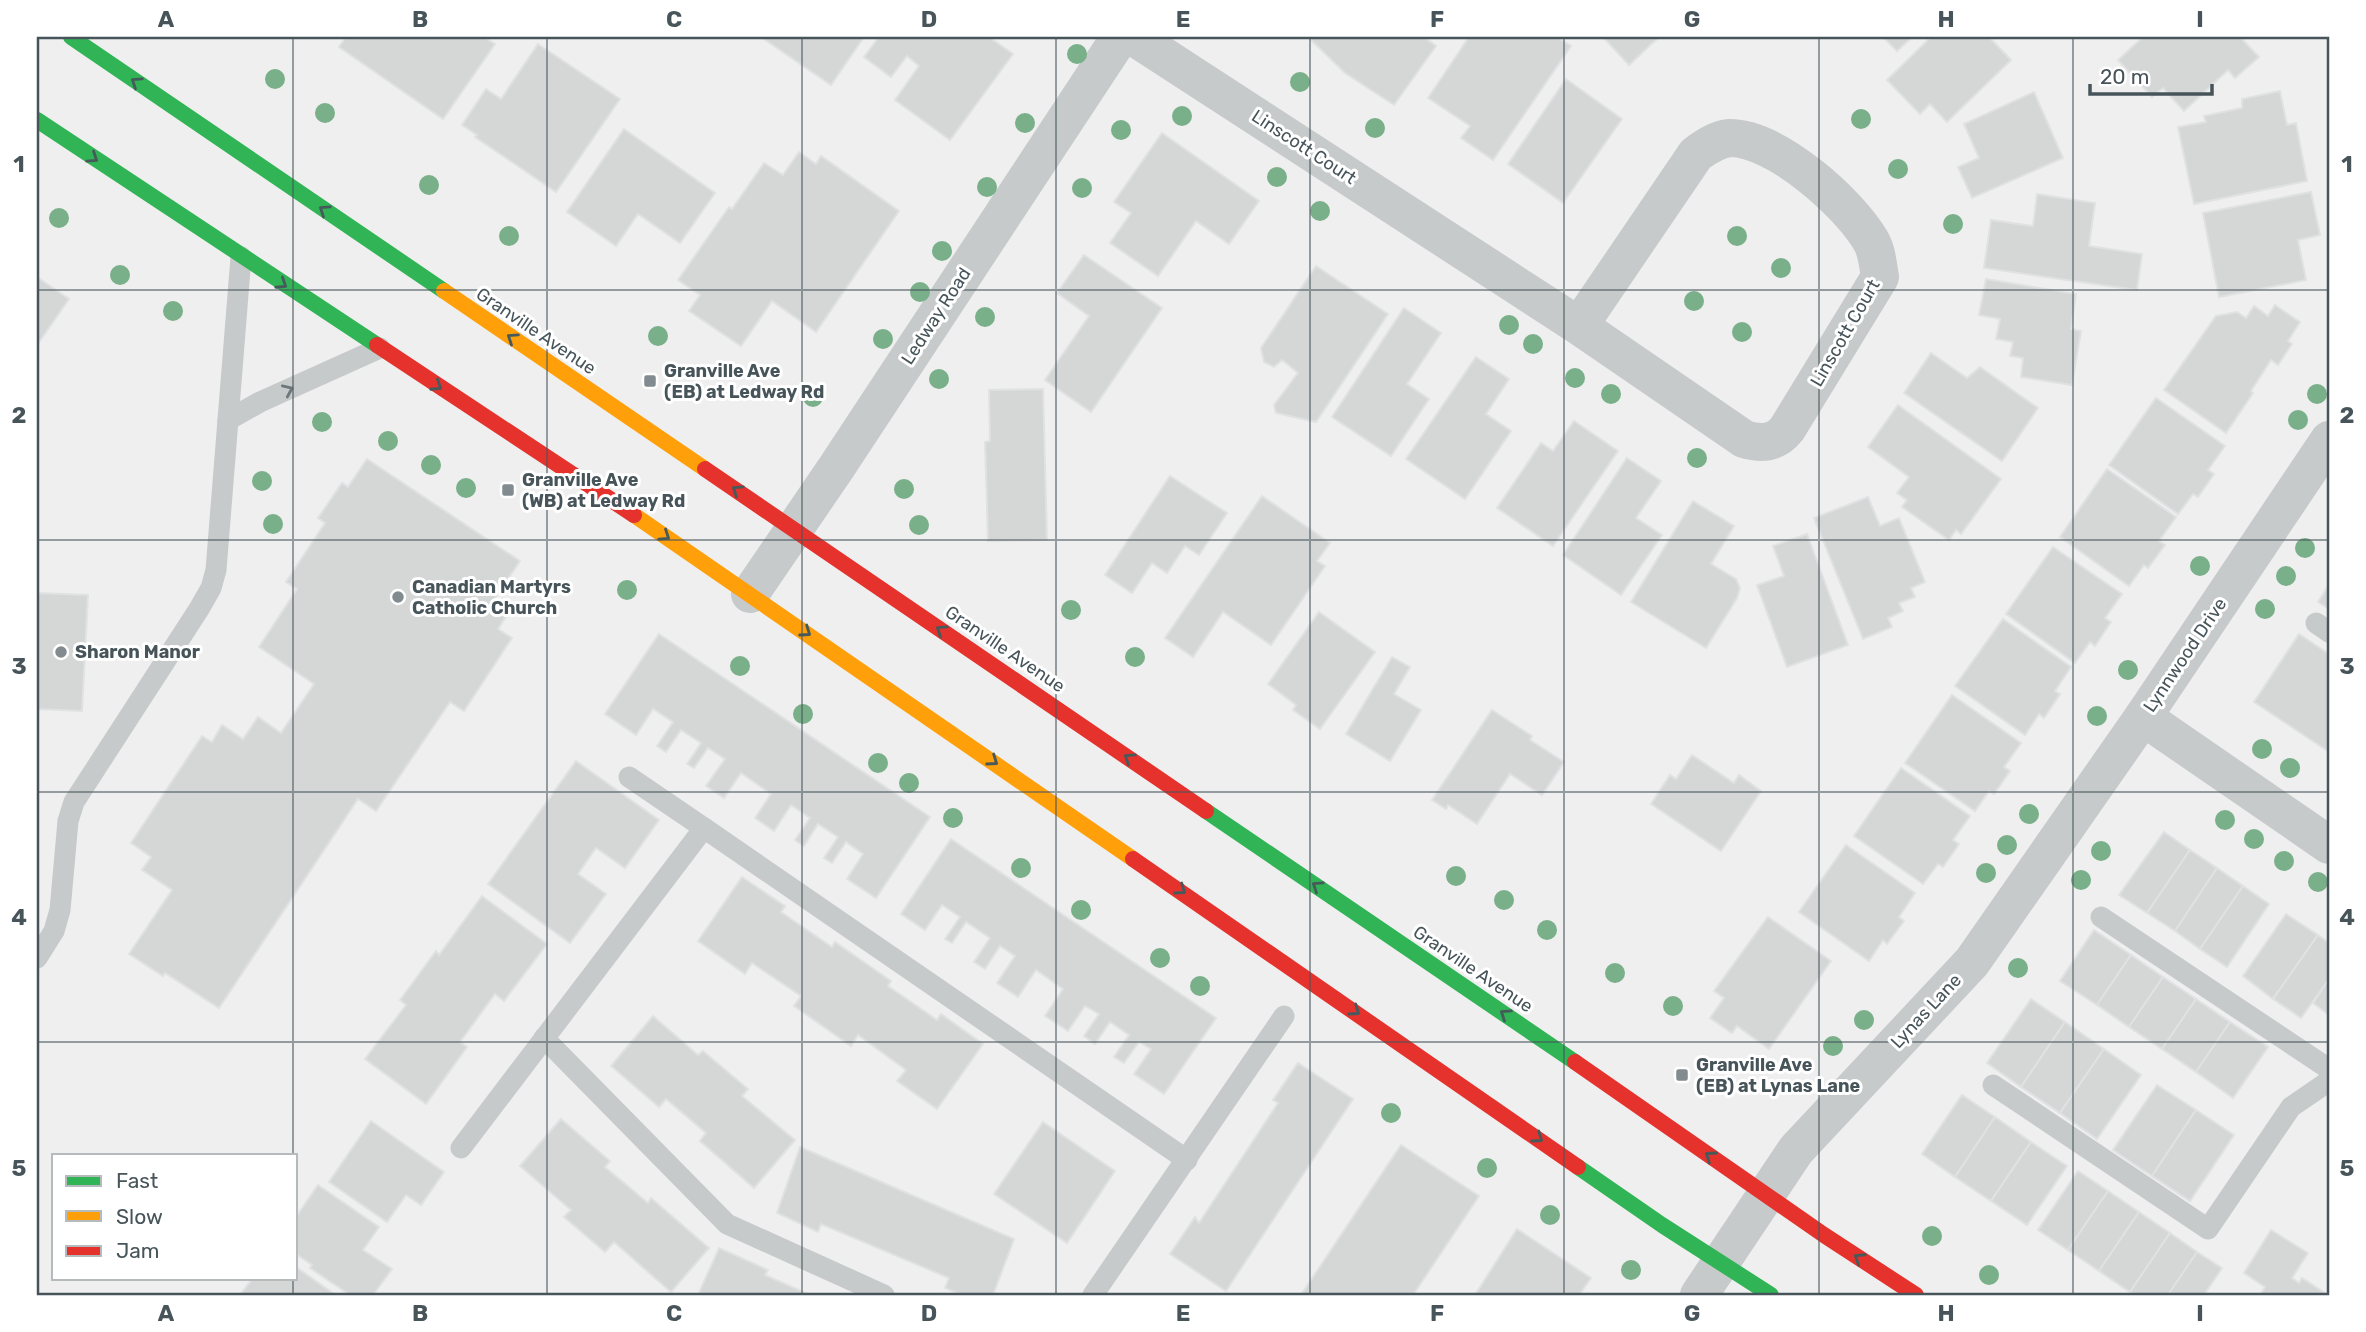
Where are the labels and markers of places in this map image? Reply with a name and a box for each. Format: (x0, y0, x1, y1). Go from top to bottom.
place label: Granville Ave (EB) at Ledway Rd (664, 360, 824, 403)
marker: Granville Ave (EB) at Ledway Rd (642, 373, 658, 389)
place label: Granville Ave (WB) at Ledway Rd (522, 469, 685, 512)
marker: Granville Ave (WB) at Ledway Rd (500, 482, 516, 498)
place label: Canadian Martyrs Catholic Church (412, 576, 571, 619)
marker: Canadian Martyrs Catholic Church (390, 589, 406, 605)
place label: Sharon Manor (75, 641, 200, 663)
marker: Sharon Manor (53, 644, 69, 660)
place label: Granville Ave (EB) at Lynas Lane (1696, 1054, 1861, 1097)
marker: Granville Ave (EB) at Lynas Lane (1674, 1067, 1690, 1083)

